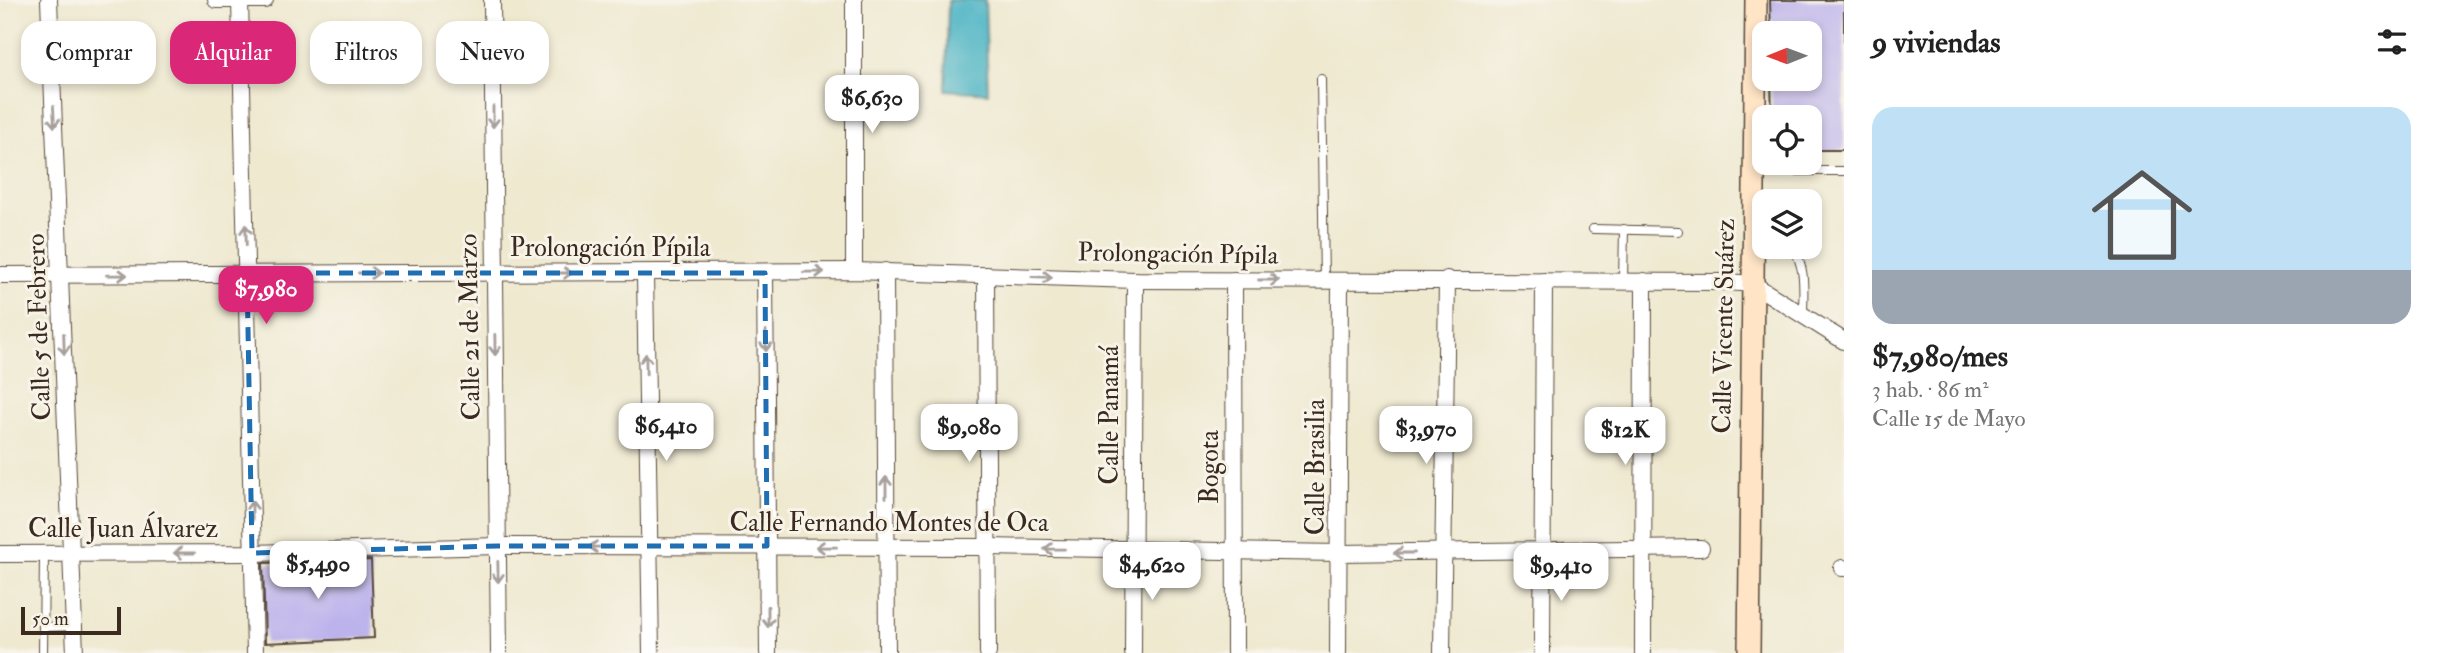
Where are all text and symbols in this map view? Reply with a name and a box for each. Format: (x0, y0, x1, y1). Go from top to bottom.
chip: Comprar (21, 21, 156, 84)
chip: Alquilar (170, 21, 296, 84)
chip: Filtros (310, 21, 422, 84)
chip: Nuevo (436, 21, 549, 84)
north arrow (1752, 21, 1822, 91)
map controls (1752, 21, 1822, 259)
icon: filters (2373, 23, 2411, 61)
text: 9 viviendas (1872, 24, 2001, 61)
pin: $6,630 (815, 76, 929, 135)
text: $6,630 (841, 83, 903, 112)
one-way arrow (48, 105, 61, 128)
one-way arrow (486, 105, 499, 128)
button: locate (1752, 105, 1822, 175)
icon: home (2079, 152, 2205, 278)
button: layers (1752, 189, 1822, 259)
street label: Calle Vicente Suárez (1706, 218, 1742, 434)
one-way arrow (239, 224, 253, 247)
street label: Prolongación Pípila (510, 232, 711, 265)
street label: Calle 5 de Febrero (20, 233, 58, 421)
street label: Calle 21 de Marzo (452, 233, 488, 421)
street label: Prolongación Pípila (1077, 236, 1279, 273)
one-way arrow (802, 265, 825, 278)
pin: $7,980 (209, 266, 323, 326)
one-way arrow (357, 266, 380, 280)
one-way arrow (550, 266, 573, 280)
one-way arrow (105, 268, 128, 282)
one-way arrow (1030, 270, 1053, 283)
one-way arrow (1257, 273, 1280, 287)
text: $7,980 (235, 274, 297, 303)
one-way arrow (759, 329, 773, 352)
one-way arrow (57, 333, 70, 356)
one-way arrow (488, 333, 502, 356)
text: $7,980/mes (1872, 338, 2008, 375)
street label: Calle Panamá (1094, 345, 1126, 485)
one-way arrow (639, 353, 653, 376)
text: 3 hab. · 86 m² (1872, 375, 1989, 404)
street label: Calle Brasilia (1300, 398, 1332, 535)
pin: $6,410 (609, 404, 723, 463)
text: Calle 15 de Mayo (1872, 404, 2026, 433)
pin: $9,080 (912, 405, 1026, 464)
pin: $3,970 (1369, 406, 1483, 466)
pin: $12K (1584, 407, 1666, 467)
text: $6,410 (635, 411, 697, 440)
text: $9,080 (937, 412, 1001, 441)
text: $3,970 (1395, 414, 1457, 443)
text: $12K (1601, 415, 1649, 444)
street label: Bogota (1194, 430, 1226, 504)
one-way arrow (879, 476, 893, 499)
one-way arrow (245, 500, 258, 523)
street label: Calle Fernando Montes de Oca (729, 507, 1049, 539)
street label: Calle Juan Álvarez (28, 511, 218, 545)
one-way arrow (815, 540, 838, 553)
one-way arrow (588, 541, 611, 554)
pin: $5,490 (261, 542, 375, 601)
one-way arrow (1042, 542, 1065, 555)
pin: $4,620 (1095, 542, 1209, 602)
pin: $9,410 (1504, 544, 1618, 603)
one-way arrow (173, 546, 196, 560)
one-way arrow (1392, 546, 1415, 560)
text: $5,490 (286, 549, 350, 578)
text: $4,620 (1119, 550, 1185, 579)
text: $9,410 (1529, 551, 1593, 580)
one-way arrow (491, 560, 504, 583)
scale bar (21, 604, 121, 636)
one-way arrow (761, 606, 774, 629)
text: 50 m (32, 607, 69, 631)

